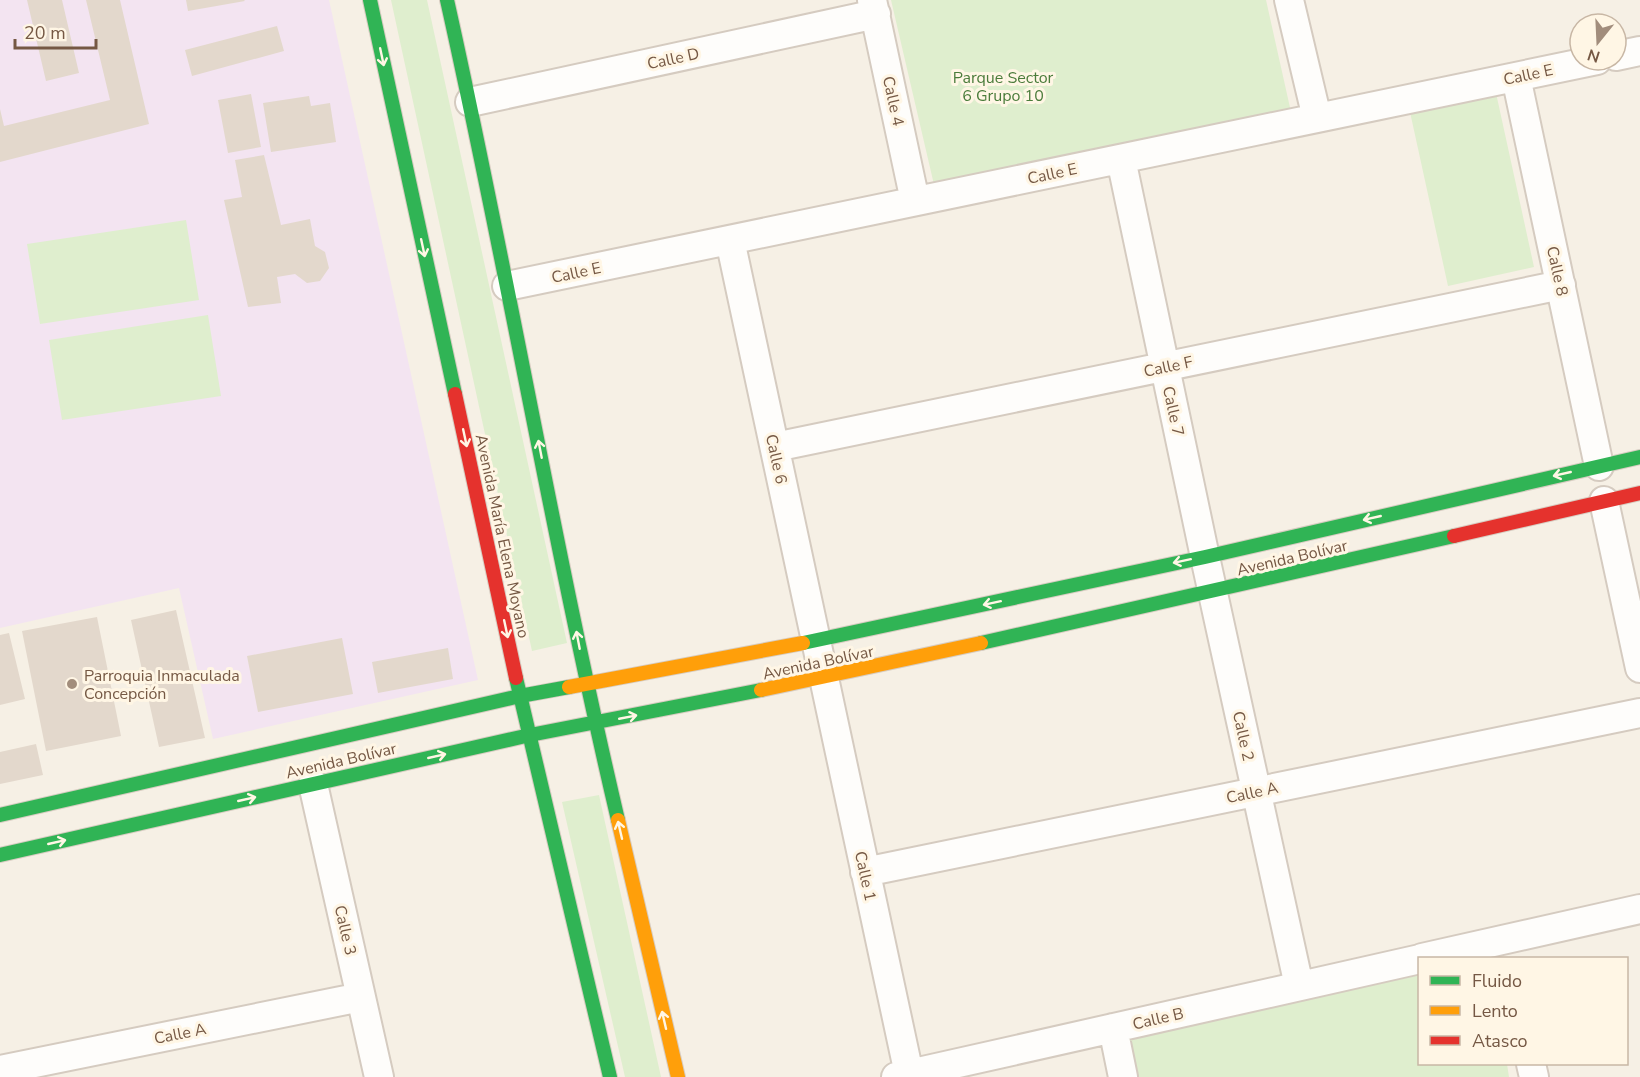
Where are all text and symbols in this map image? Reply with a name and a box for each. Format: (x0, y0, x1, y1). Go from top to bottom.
scale bar (15, 12, 96, 50)
north arrow (1568, 12, 1628, 72)
text: 20 m (24, 21, 66, 45)
street label: Calle D (645, 43, 701, 75)
text: N (1585, 43, 1603, 68)
one-way arrow (377, 47, 388, 66)
street label: Calle E (1501, 59, 1555, 91)
park label: Parque Sector 6 Grupo 10 (953, 67, 1054, 107)
street label: Calle 4 (877, 74, 909, 129)
street label: Calle E (1025, 158, 1079, 190)
one-way arrow (418, 238, 430, 257)
street label: Calle 8 (1541, 244, 1573, 298)
street label: Calle E (549, 257, 603, 289)
street label: Calle F (1142, 351, 1195, 383)
street label: Calle 7 (1157, 384, 1189, 438)
one-way arrow (459, 429, 471, 448)
street label: Avenida María Elena Moyano (470, 432, 534, 640)
street label: Calle 6 (760, 432, 792, 486)
one-way arrow (534, 439, 545, 459)
one-way arrow (1553, 469, 1572, 481)
one-way arrow (1363, 513, 1383, 524)
street label: Avenida Bolívar (1235, 534, 1350, 581)
one-way arrow (1173, 556, 1192, 568)
one-way arrow (982, 598, 1002, 609)
one-way arrow (501, 619, 512, 638)
one-way arrow (572, 630, 583, 650)
street label: Avenida Bolívar (761, 640, 876, 685)
place label: Parroquia Inmaculada Concepción (84, 665, 240, 705)
marker: Parroquia Inmaculada Concepción (65, 677, 79, 691)
street label: Calle 2 (1227, 709, 1259, 763)
one-way arrow (618, 711, 638, 722)
street label: Avenida Bolívar (284, 737, 399, 784)
one-way arrow (428, 749, 447, 761)
street label: Calle A (1224, 777, 1281, 809)
one-way arrow (237, 792, 256, 804)
one-way arrow (614, 821, 626, 840)
one-way arrow (47, 835, 66, 847)
street label: Calle 1 (849, 849, 881, 903)
street label: Calle 3 (329, 903, 361, 957)
legend (1418, 957, 1628, 1065)
text: Fluido (1472, 969, 1522, 993)
text: Lento (1472, 999, 1518, 1023)
street label: Calle B (1131, 1002, 1186, 1036)
one-way arrow (658, 1011, 670, 1030)
street label: Calle A (152, 1018, 208, 1050)
text: Atasco (1472, 1029, 1528, 1053)

